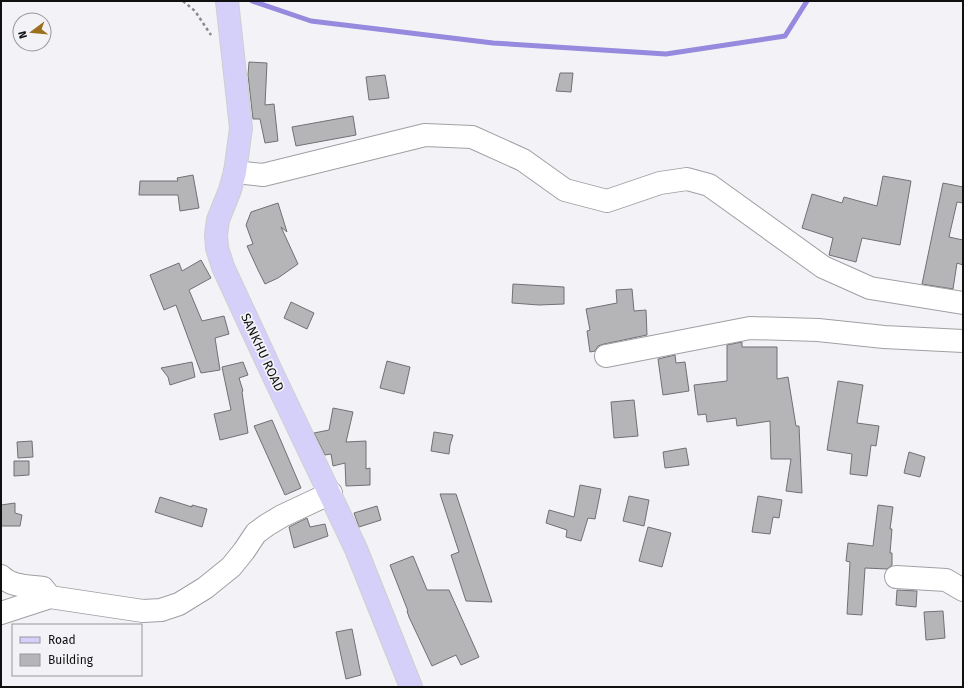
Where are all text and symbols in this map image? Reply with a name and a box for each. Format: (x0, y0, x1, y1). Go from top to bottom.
north arrow (12, 12, 52, 52)
text: N (16, 29, 30, 40)
street label: SANKHU ROAD (238, 311, 287, 394)
legend (12, 624, 142, 676)
text: Road (48, 633, 76, 647)
text: Building (48, 653, 94, 667)

